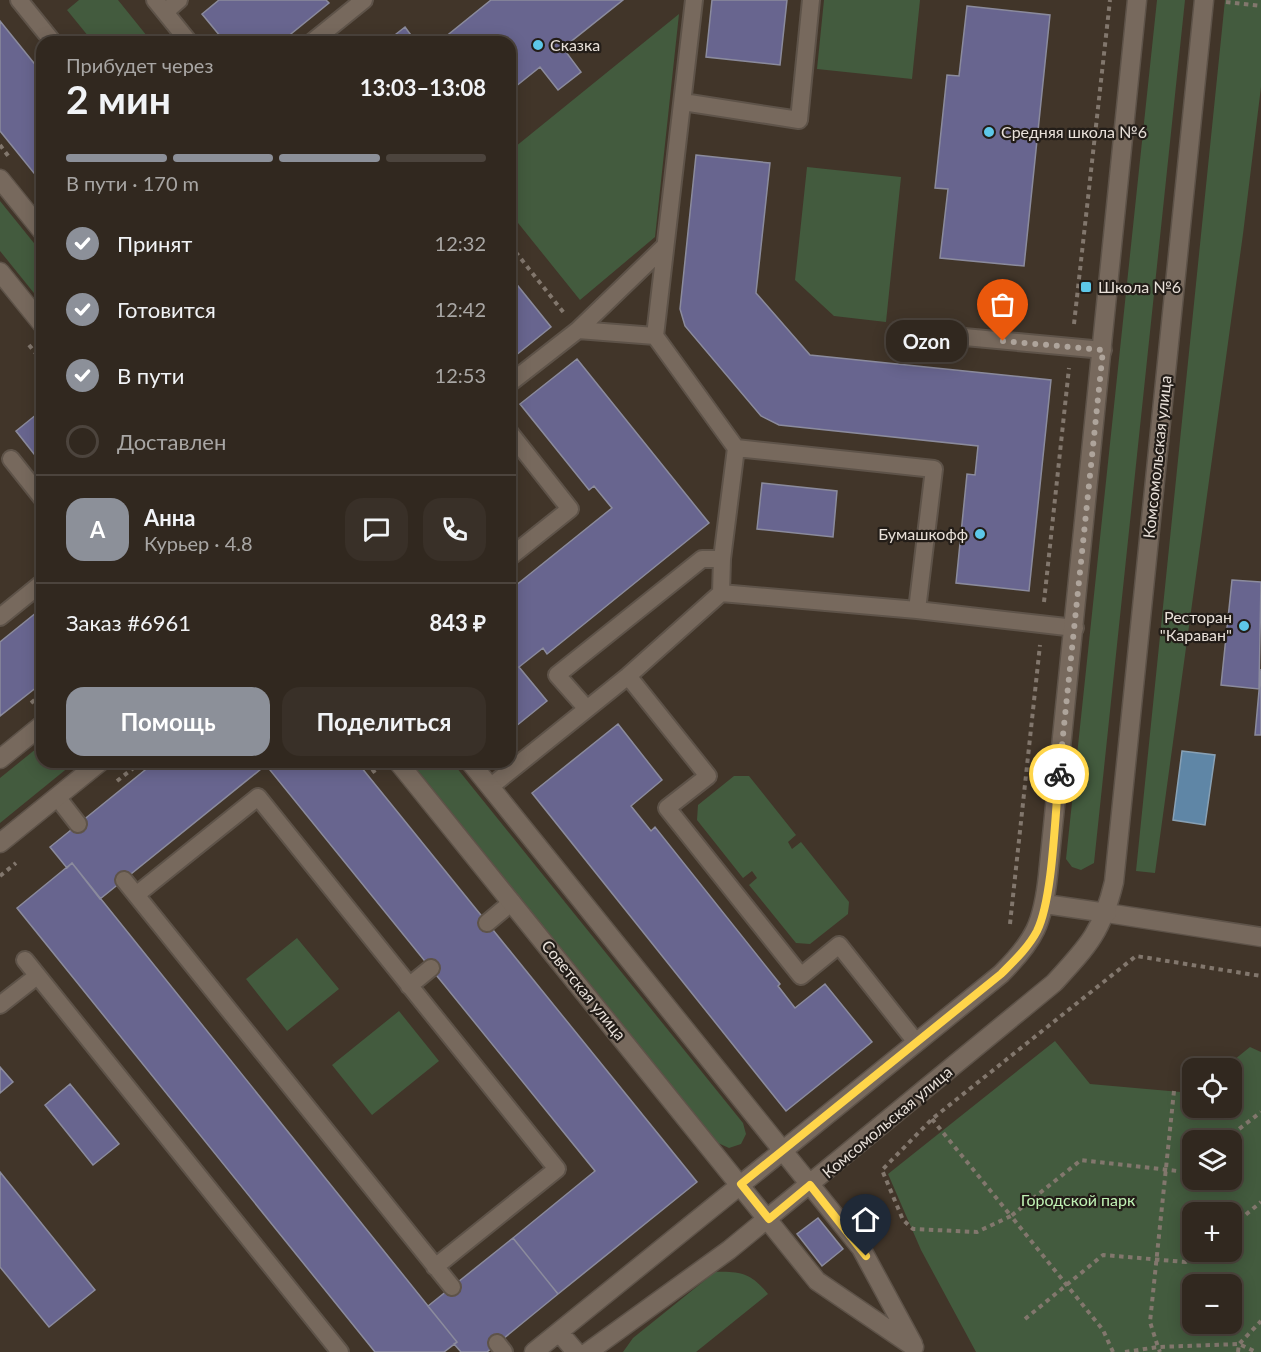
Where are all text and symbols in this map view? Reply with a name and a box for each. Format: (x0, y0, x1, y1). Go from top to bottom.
place label: Сказка (550, 35, 600, 54)
marker: Сказка (531, 38, 545, 52)
text: Прибудет через (66, 53, 213, 77)
text: 13:03–13:08 (360, 74, 486, 101)
text: 2 мин (66, 76, 171, 122)
place label: Средняя школа №6 (1001, 122, 1147, 141)
marker: Средняя школа №6 (982, 125, 996, 139)
text: В пути · 170 m (66, 171, 199, 195)
icon: check (66, 227, 99, 260)
text: Принят (117, 230, 192, 257)
text: 12:32 (435, 231, 486, 255)
place label: Школа №6 (1098, 277, 1181, 296)
pin (977, 279, 1028, 341)
marker: Школа №6 (1079, 280, 1093, 294)
icon: bag (986, 288, 1019, 321)
icon: check (66, 293, 99, 326)
text: Готовится (117, 296, 216, 323)
text: 12:42 (435, 297, 486, 321)
callout: Ozon (886, 320, 967, 362)
text: Ozon (903, 329, 950, 353)
icon: check (66, 359, 99, 392)
text: В пути (117, 362, 184, 389)
text: 12:53 (435, 363, 486, 387)
street label: Комсомольская улица (1138, 375, 1175, 539)
text: Доставлен (117, 428, 226, 455)
button: chat (345, 498, 408, 561)
button: phone (423, 498, 486, 561)
text: Анна (144, 504, 195, 531)
text: А (90, 516, 105, 543)
place label: Бумашкофф (878, 524, 968, 543)
marker: Бумашкофф (973, 527, 987, 541)
text: Курьер · 4.8 (144, 531, 253, 555)
place label: Ресторан "Караван" (1160, 607, 1232, 644)
text: Заказ #6961 (66, 609, 191, 636)
text: 843 ₽ (430, 609, 486, 636)
marker: Ресторан "Караван" (1237, 619, 1251, 633)
button: Помощь (66, 687, 270, 756)
button: Поделиться (282, 687, 486, 756)
courier (1029, 744, 1089, 804)
icon: bike (1043, 758, 1076, 791)
street label: Советская улица (538, 936, 631, 1044)
map controls (1182, 1058, 1242, 1334)
button: locate (1182, 1058, 1242, 1118)
street label: Комсомольская улица (818, 1062, 956, 1182)
button: layers (1182, 1130, 1242, 1190)
park label: Городской парк (1021, 1190, 1136, 1209)
pin (840, 1194, 891, 1256)
button: + (1182, 1202, 1242, 1262)
icon: home (849, 1203, 882, 1236)
button: − (1182, 1274, 1242, 1334)

